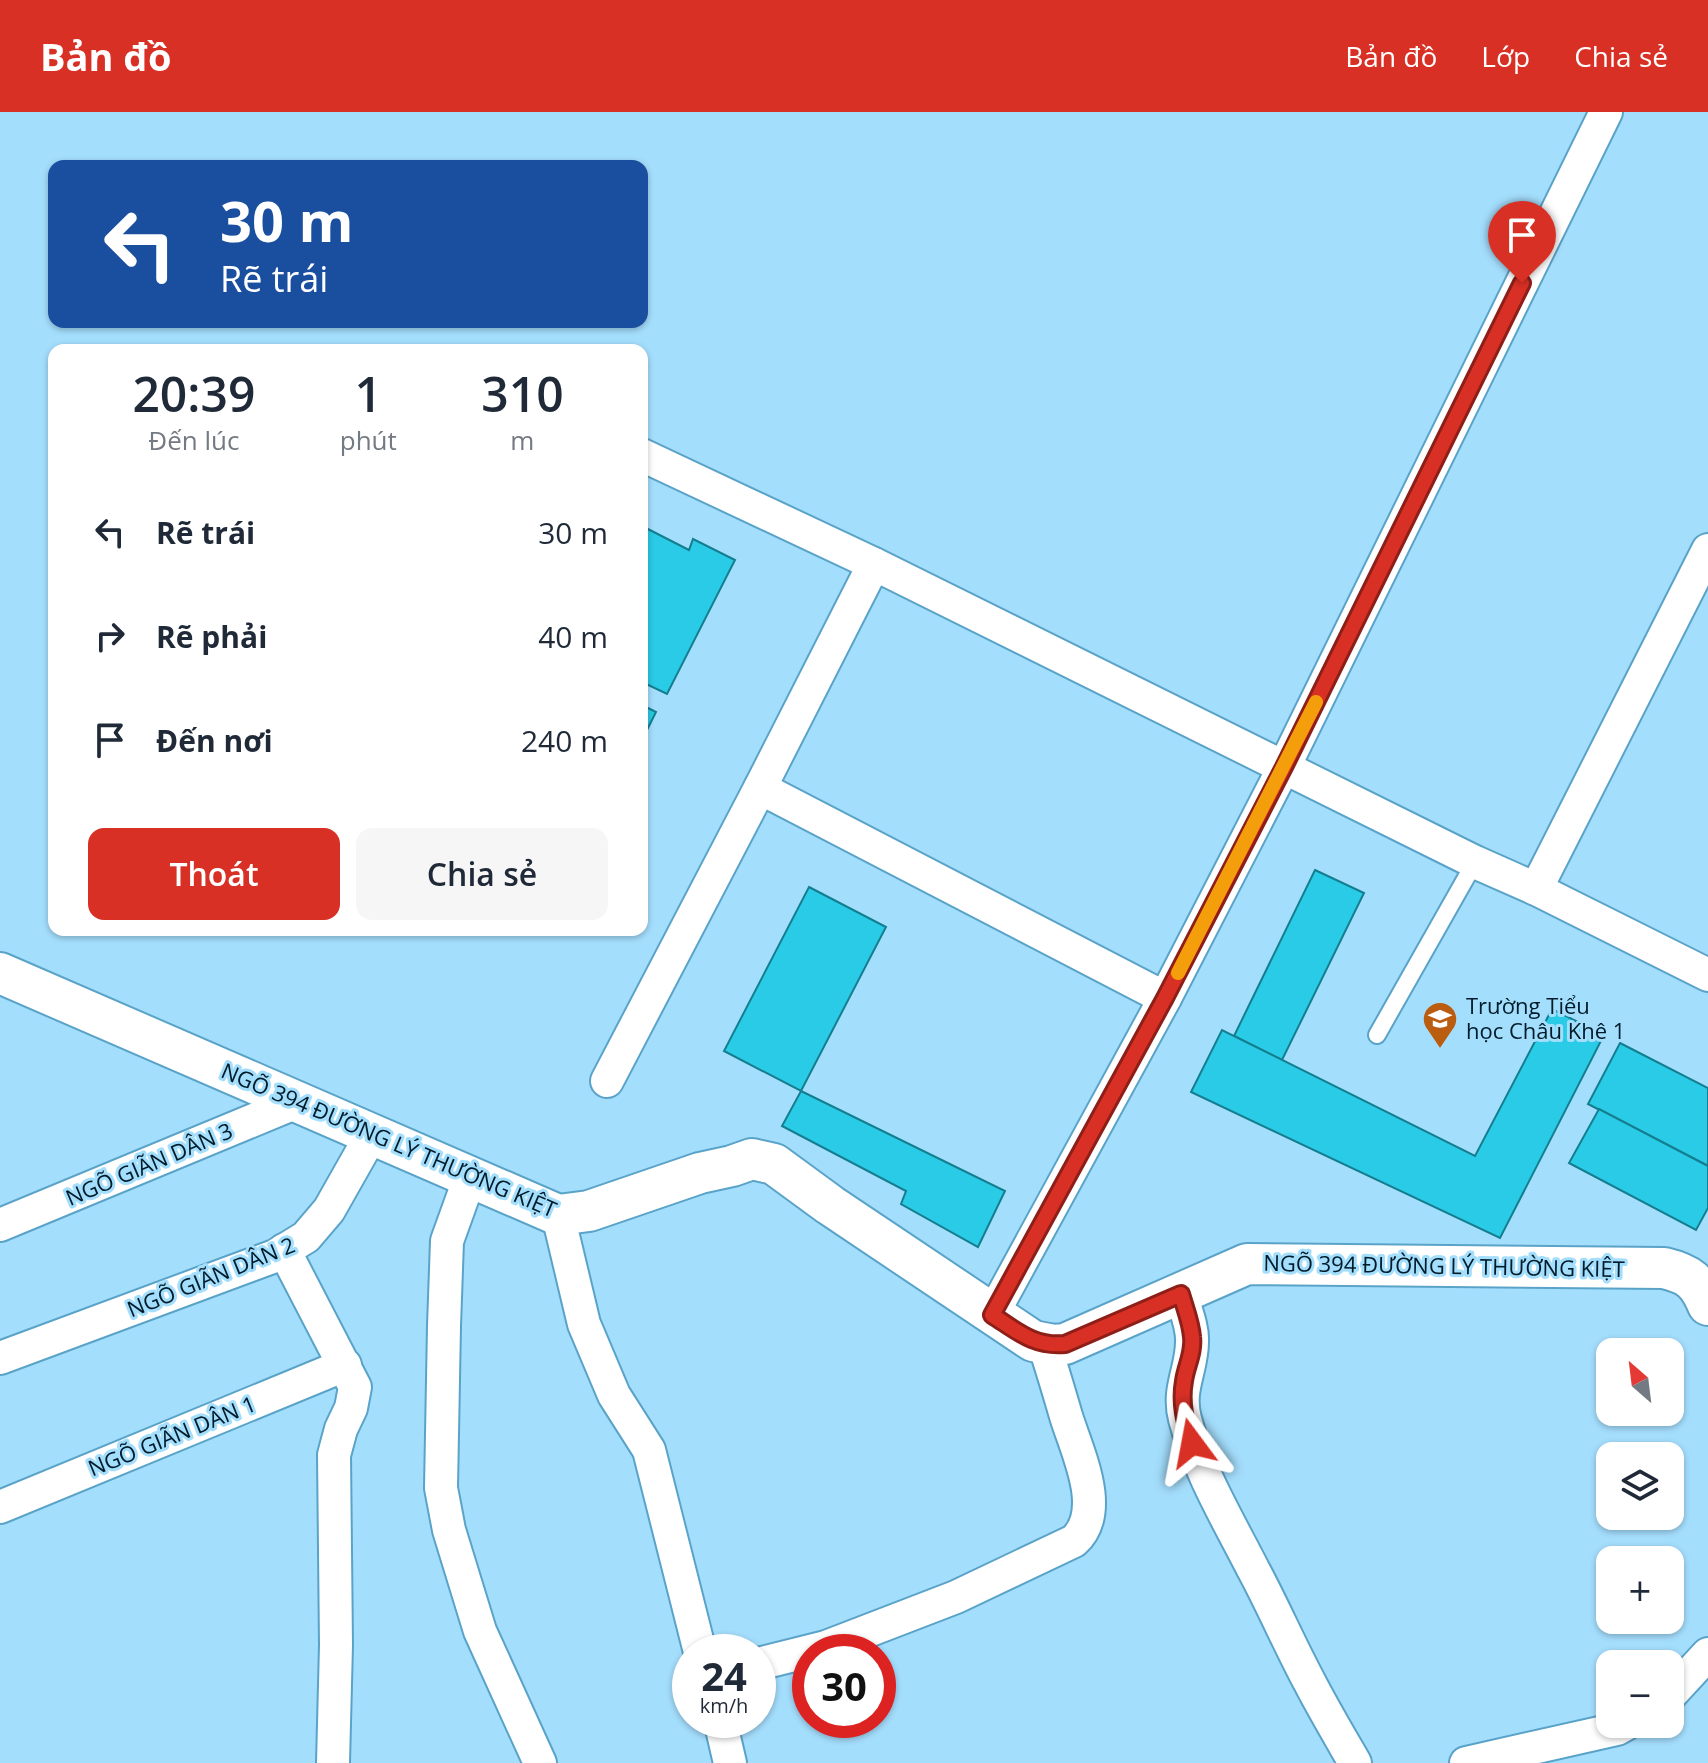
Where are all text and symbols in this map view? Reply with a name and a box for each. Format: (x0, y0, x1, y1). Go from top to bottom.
text: Bản đồ (40, 30, 172, 82)
text: Bản đồ (1345, 37, 1437, 75)
text: Lớp (1481, 37, 1530, 75)
text: Chia sẻ (1574, 37, 1668, 75)
text: 30 m (220, 182, 354, 258)
icon: left (88, 192, 192, 296)
pin (1488, 201, 1556, 283)
icon: arrive (1500, 213, 1544, 257)
text: Rẽ trái (220, 254, 328, 303)
text: 20:39 (132, 361, 255, 426)
text: 1 (355, 361, 382, 426)
text: 310 (481, 361, 564, 426)
text: Đến lúc (148, 422, 239, 458)
text: phút (340, 422, 397, 458)
text: m (510, 422, 534, 458)
icon: left (88, 510, 132, 554)
text: Rẽ trái (156, 512, 255, 553)
text: 30 m (538, 512, 608, 553)
icon: right (88, 614, 132, 658)
text: Rẽ phải (156, 616, 267, 657)
text: 40 m (538, 616, 608, 657)
icon: arrive (88, 718, 132, 762)
text: Đến nơi (156, 720, 273, 761)
text: 240 m (521, 720, 608, 761)
button: Thoát (88, 828, 340, 920)
button: Chia sẻ (356, 828, 608, 920)
place label: Trường Tiểu học Châu Khê 1 (1466, 990, 1625, 1045)
school or university icon: Trường Tiểu học Châu Khê 1 (1421, 1000, 1459, 1050)
street label: NGÕ 394 ĐƯỜNG LÝ THƯỜNG KIỆT (217, 1055, 562, 1224)
street label: NGÕ GIÃN DÂN 3 (61, 1114, 237, 1212)
street label: NGÕ GIÃN DÂN 2 (122, 1229, 299, 1323)
street label: NGÕ 394 ĐƯỜNG LÝ THƯỜNG KIỆT (1263, 1247, 1625, 1283)
north arrow (1596, 1338, 1684, 1426)
map controls (1596, 1338, 1684, 1738)
street label: NGÕ GIÃN DÂN 1 (83, 1388, 260, 1482)
position arrow (1150, 1401, 1234, 1485)
button: layers (1596, 1442, 1684, 1530)
button: + (1596, 1546, 1684, 1634)
speed limit sign: 30 (792, 1634, 896, 1738)
text: 24 (701, 1648, 747, 1703)
button: − (1596, 1650, 1684, 1738)
text: km/h (700, 1692, 748, 1719)

